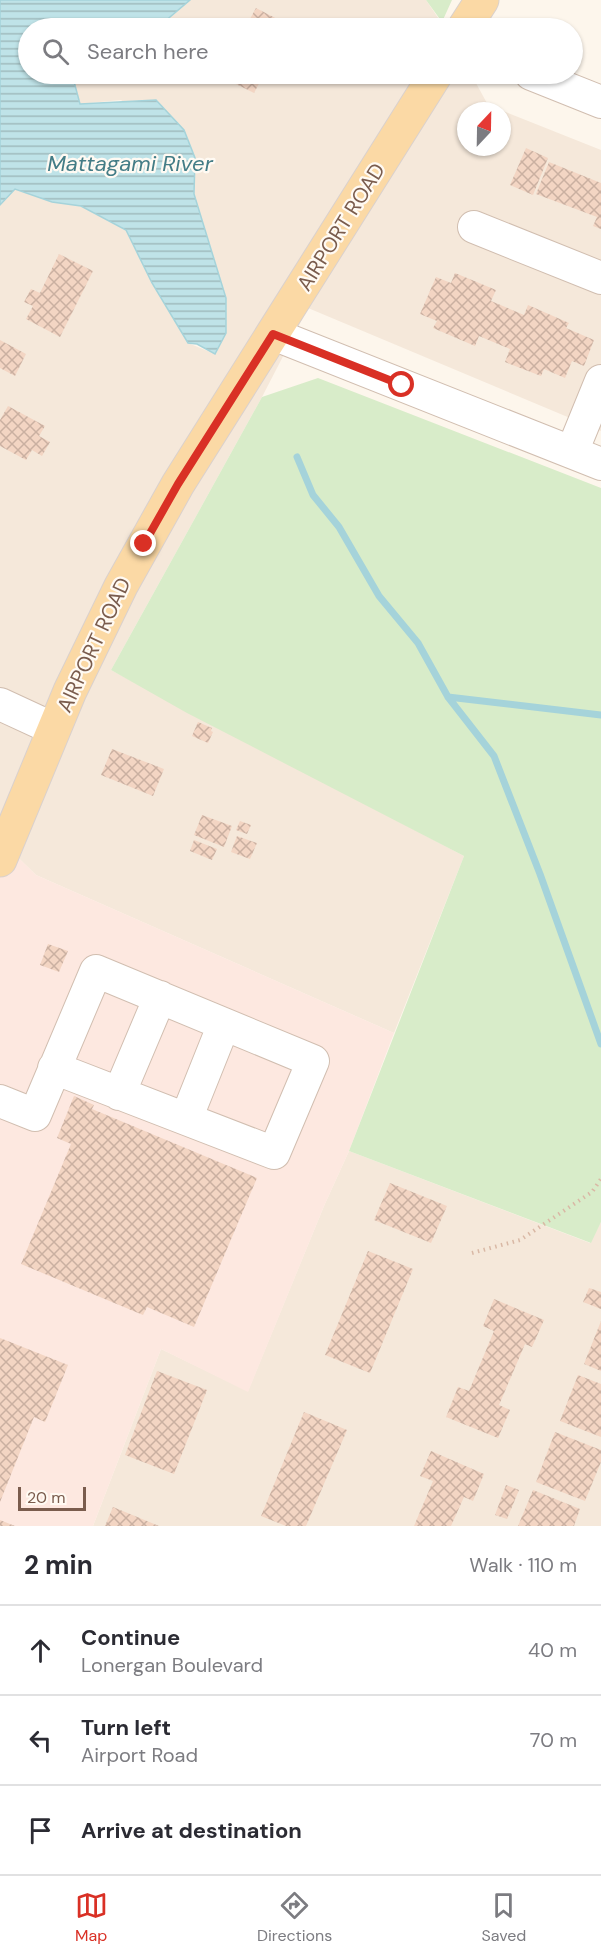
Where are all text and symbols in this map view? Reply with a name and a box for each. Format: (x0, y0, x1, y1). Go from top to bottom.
search box (18, 18, 583, 84)
icon: search (39, 35, 72, 68)
text: Search here (87, 37, 208, 66)
north arrow (457, 102, 511, 156)
water label: Mattagami River (47, 149, 214, 178)
street label: AIRPORT ROAD (291, 158, 391, 296)
route start (388, 371, 414, 397)
route end (130, 530, 156, 556)
street label: AIRPORT ROAD (51, 573, 137, 717)
scale bar (18, 1484, 86, 1512)
text: 20 m (27, 1487, 66, 1508)
text: 2 min (24, 1548, 93, 1582)
text: Walk · 110 m (469, 1552, 577, 1578)
text: Continue (81, 1623, 180, 1652)
icon: ahead (24, 1634, 57, 1667)
text: 40 m (528, 1637, 577, 1663)
text: Lonergan Boulevard (81, 1652, 263, 1678)
text: Turn left (81, 1713, 171, 1742)
icon: left (24, 1724, 57, 1757)
text: 70 m (530, 1727, 577, 1753)
text: Airport Road (81, 1742, 198, 1768)
icon: arrive (24, 1814, 57, 1847)
text: Arrive at destination (81, 1816, 302, 1845)
tab: Map (75, 1889, 108, 1946)
tab: Directions (257, 1889, 332, 1946)
tab: Saved (482, 1889, 526, 1946)

